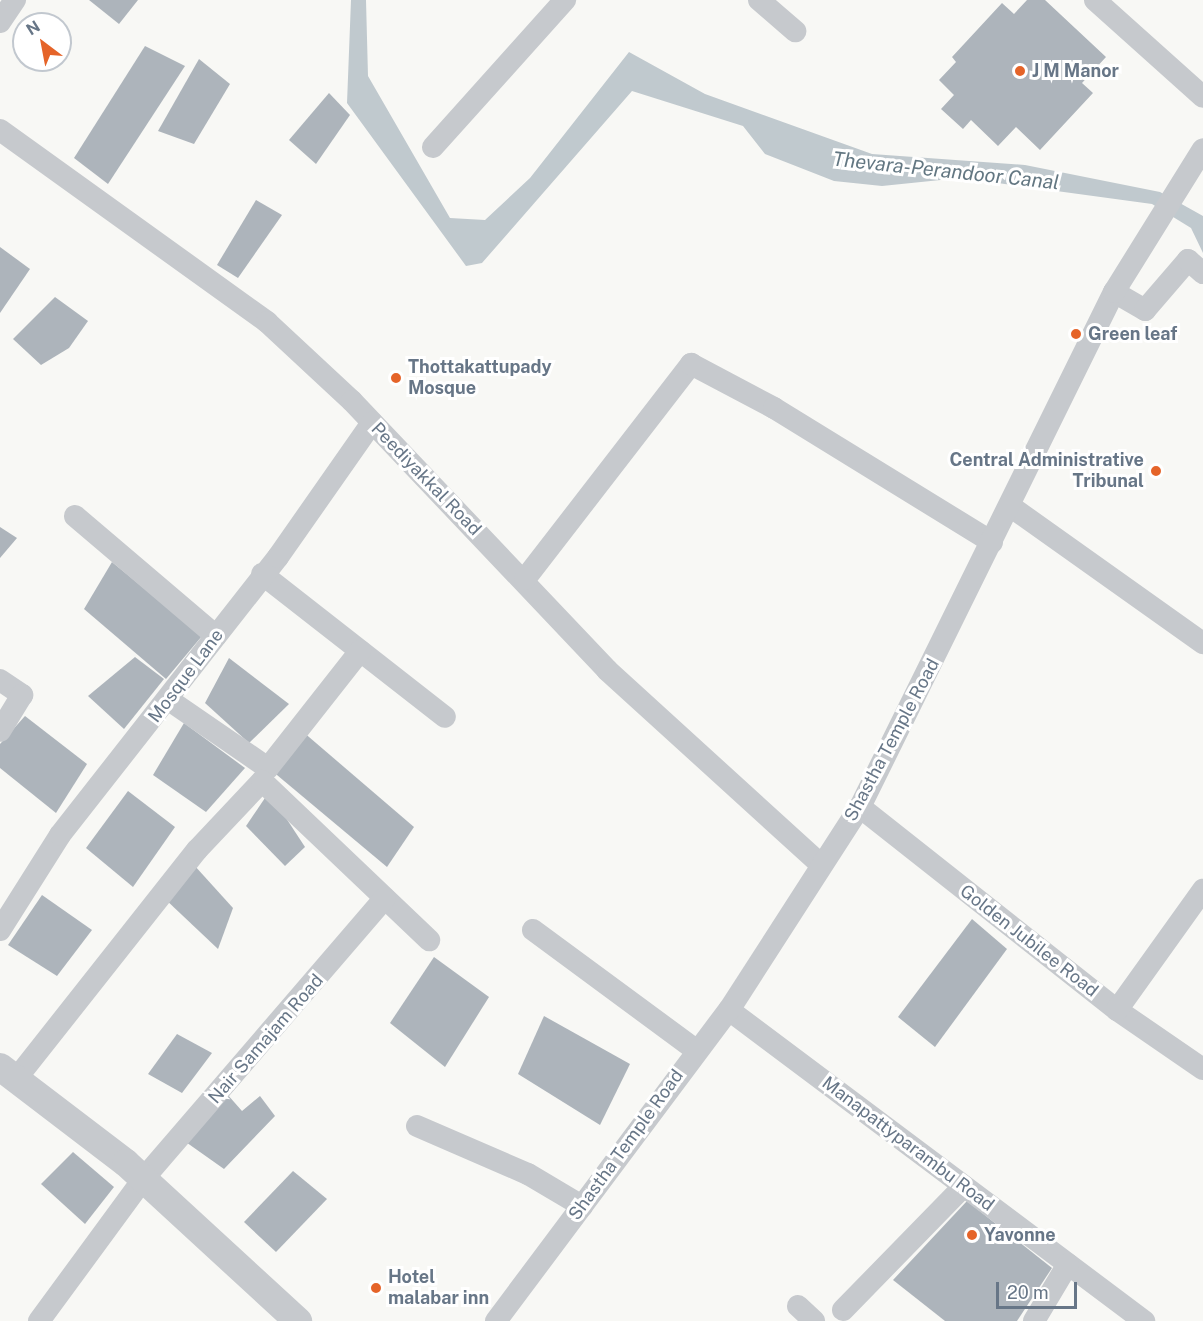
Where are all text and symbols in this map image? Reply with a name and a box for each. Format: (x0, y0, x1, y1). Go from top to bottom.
north arrow (12, 12, 72, 72)
text: N (23, 17, 44, 39)
place label: J M Manor (1032, 60, 1119, 82)
marker: J M Manor (1013, 64, 1027, 78)
water label: Thevara-Perandoor Canal (832, 147, 1060, 195)
place label: Green leaf (1088, 323, 1177, 345)
marker: Green leaf (1069, 327, 1083, 341)
place label: Thottakattupady Mosque (408, 357, 552, 400)
marker: Thottakattupady Mosque (389, 371, 403, 385)
street label: Peediyakkal Road (367, 418, 485, 540)
place label: Central Administrative Tribunal (949, 450, 1144, 492)
marker: Central Administrative Tribunal (1149, 464, 1163, 478)
street label: Mosque Lane (144, 625, 228, 727)
street label: Shastha Temple Road (840, 655, 944, 825)
street label: Golden Jubilee Road (956, 880, 1102, 1002)
street label: Nair Samajam Road (204, 970, 328, 1108)
street label: Shastha Temple Road (564, 1065, 688, 1225)
street label: Manapattyparambu Road (818, 1072, 998, 1216)
place label: Yavonne (984, 1224, 1056, 1246)
marker: Yavonne (965, 1228, 979, 1242)
place label: Hotel malabar inn (388, 1267, 489, 1310)
scale bar (999, 1270, 1080, 1308)
marker: Hotel malabar inn (369, 1281, 383, 1295)
text: 20 m (1007, 1282, 1049, 1303)

